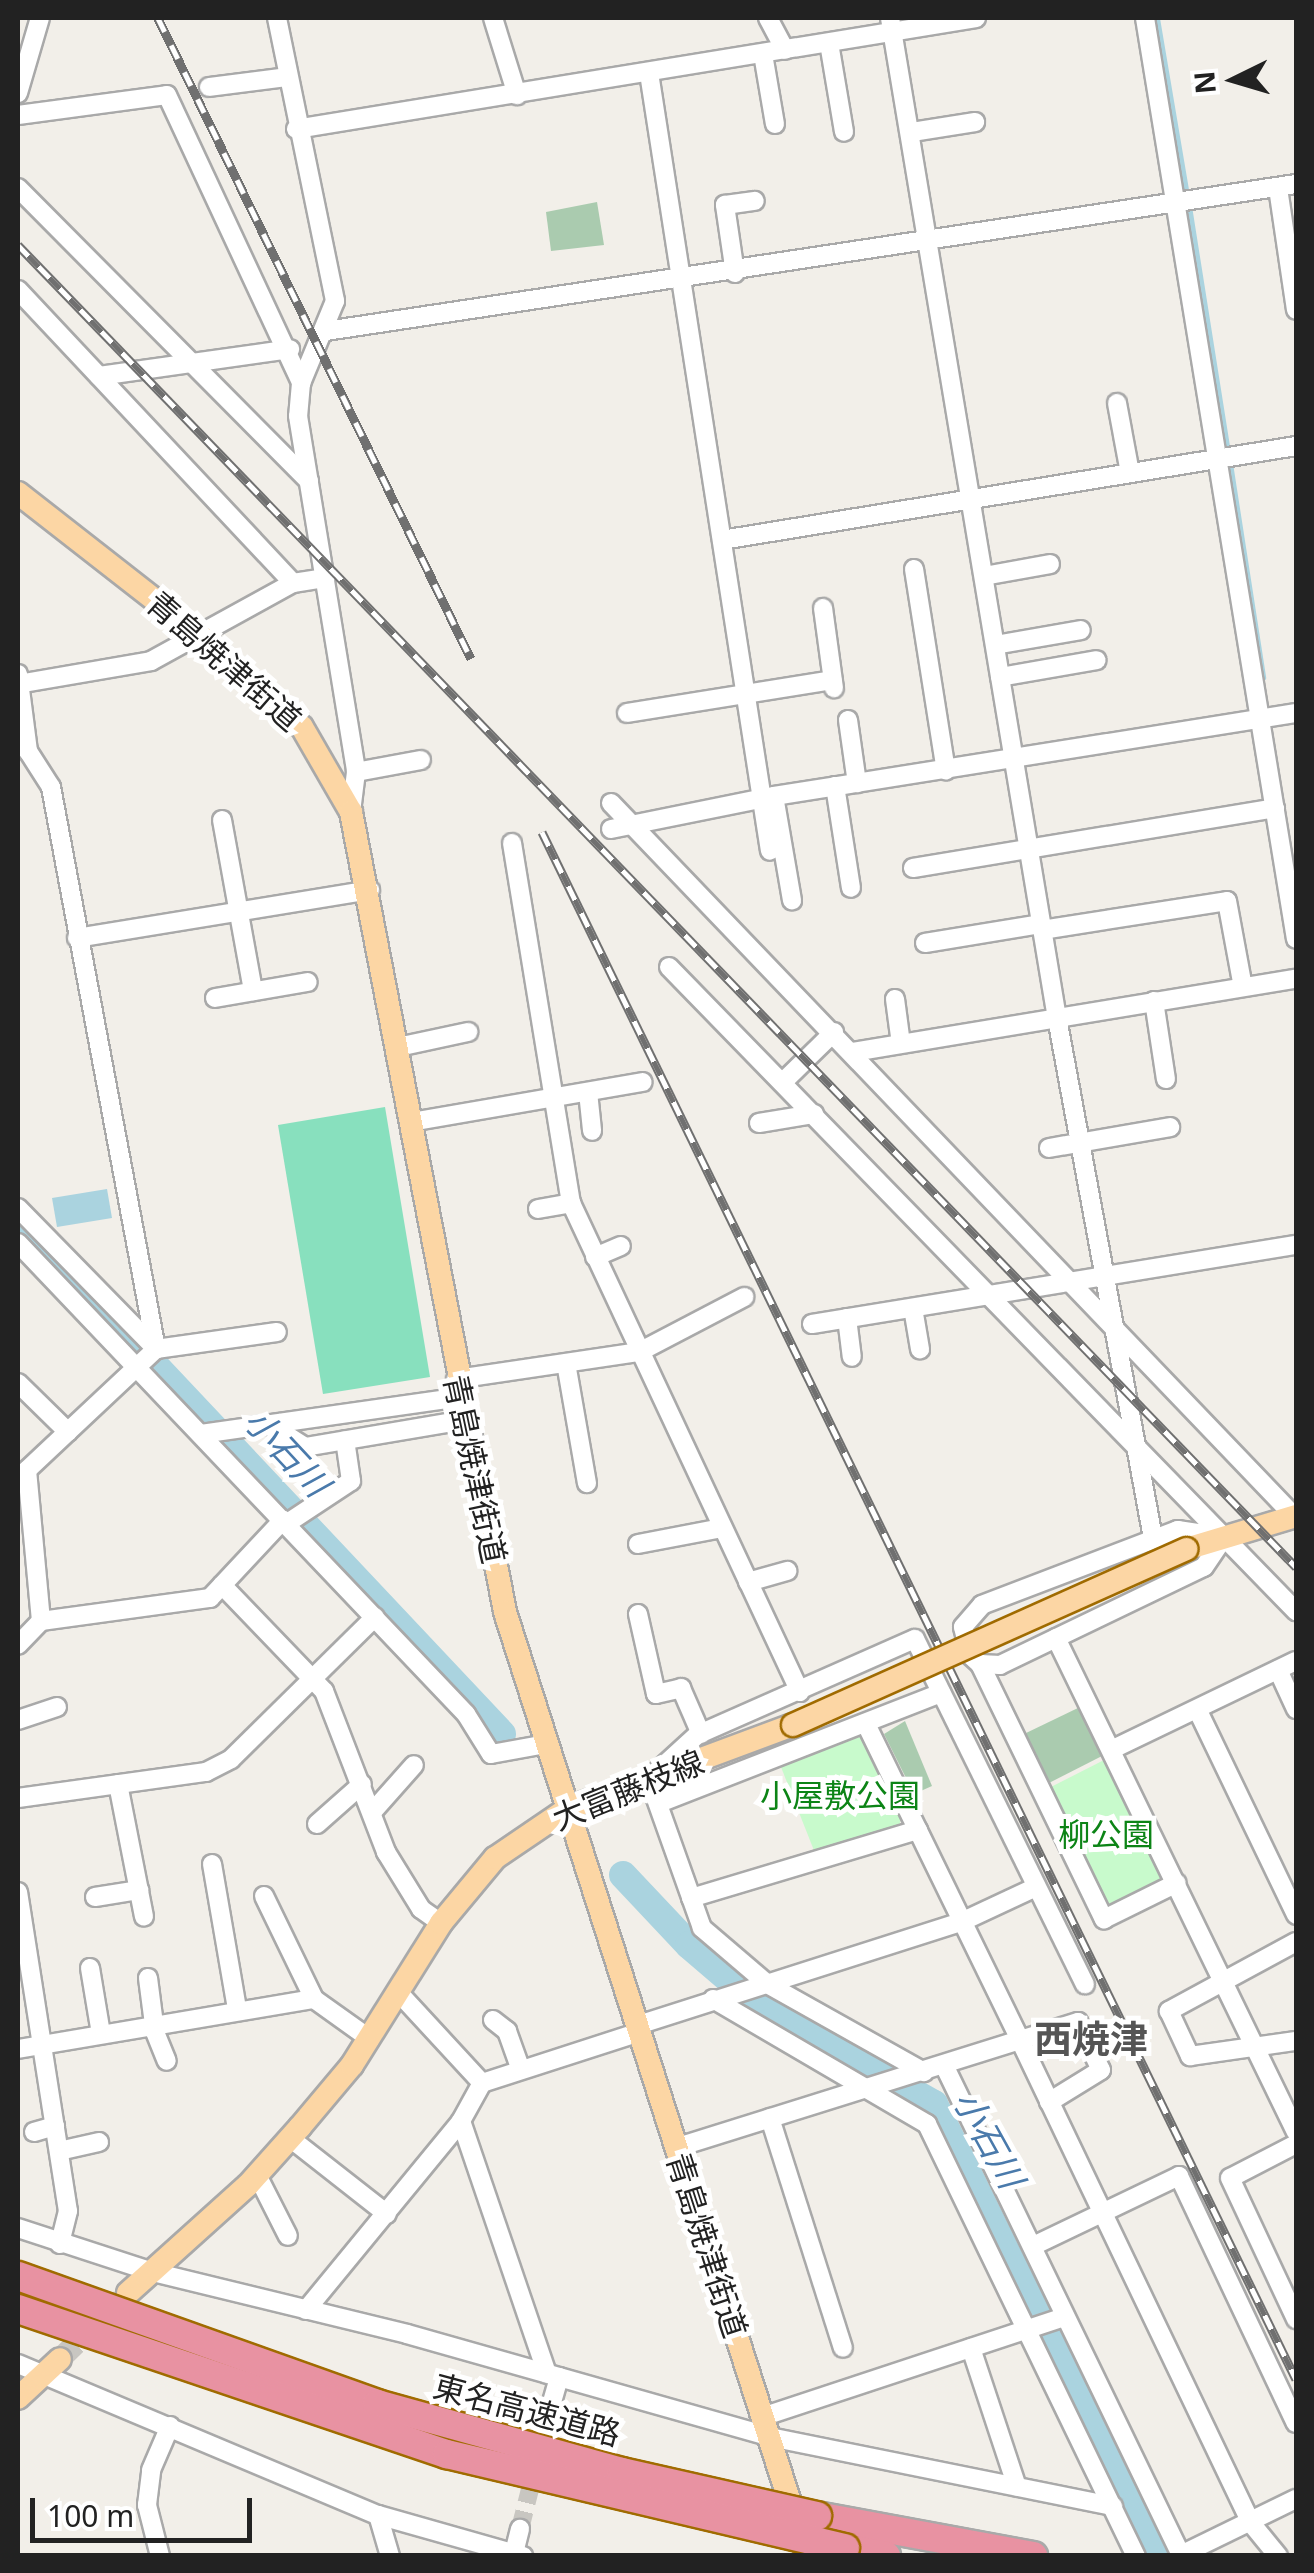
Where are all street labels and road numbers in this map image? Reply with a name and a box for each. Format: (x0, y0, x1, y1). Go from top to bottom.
street label: 青島焼津街道 (139, 584, 309, 738)
street label: 青島焼津街道 (436, 1371, 514, 1567)
street label: 大富藤枝線 (547, 1742, 709, 1838)
street label: 青島焼津街道 (659, 2148, 755, 2342)
street label: 東名高速道路 (429, 2367, 625, 2453)

